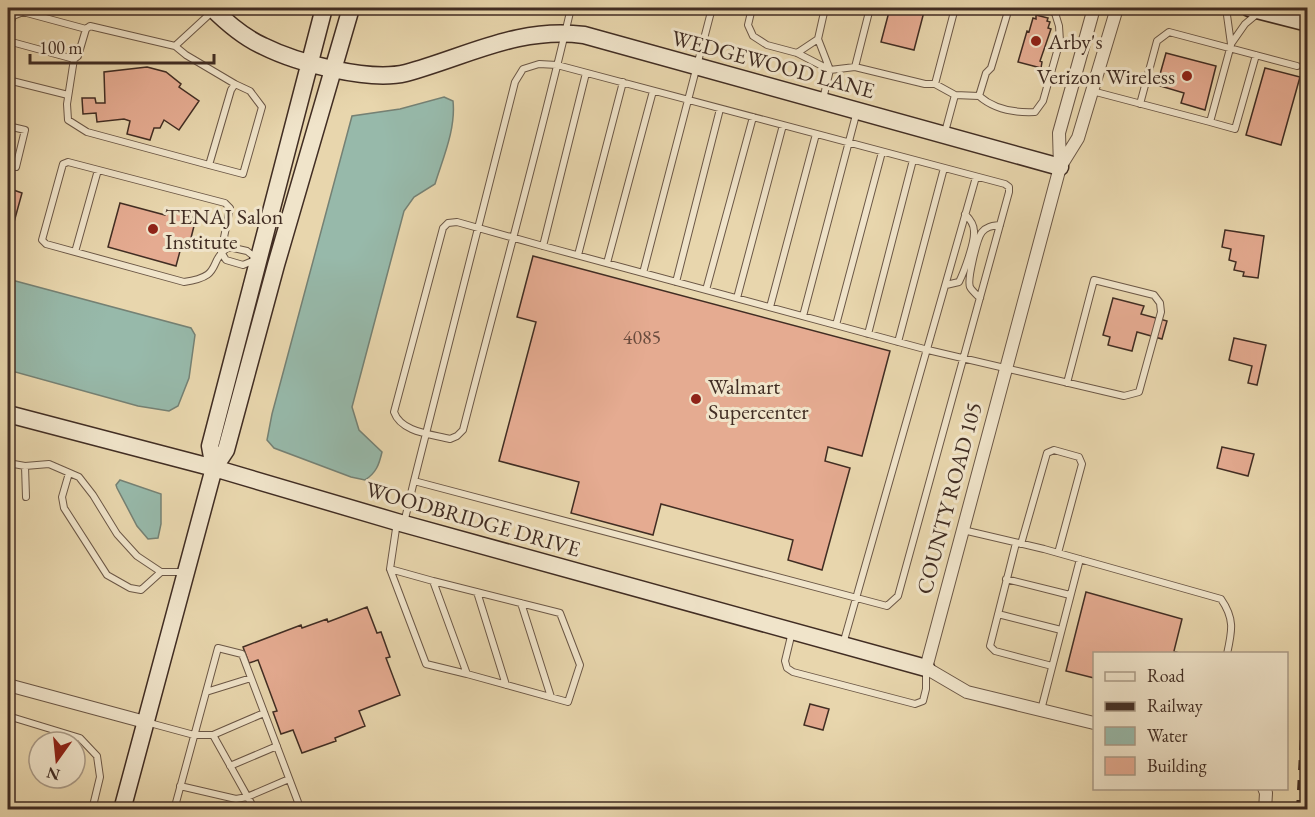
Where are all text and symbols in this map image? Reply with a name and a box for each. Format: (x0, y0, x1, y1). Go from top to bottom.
street label: WEDGEWOOD LANE (668, 23, 878, 105)
scale bar (30, 27, 214, 65)
place label: Arby's (1047, 27, 1103, 56)
marker: Arby's (1029, 34, 1043, 48)
text: 100 m (39, 36, 83, 59)
place label: Verizon Wireless (1037, 62, 1175, 91)
marker: Verizon Wireless (1180, 69, 1194, 83)
place label: TENAJ Salon Institute (165, 202, 284, 256)
marker: TENAJ Salon Institute (146, 222, 160, 236)
house number: 4085 (623, 324, 661, 350)
place label: Walmart Supercenter (708, 372, 809, 426)
marker: Walmart Supercenter (689, 392, 703, 406)
street label: COUNTY ROAD 105 (909, 399, 989, 597)
street label: WOODBRIDGE DRIVE (362, 474, 584, 564)
legend (1093, 652, 1288, 790)
text: Road (1147, 664, 1186, 687)
text: Railway (1147, 694, 1203, 717)
text: Water (1147, 724, 1188, 747)
north arrow (27, 730, 87, 790)
text: Building (1147, 754, 1207, 777)
text: N (44, 762, 62, 786)

